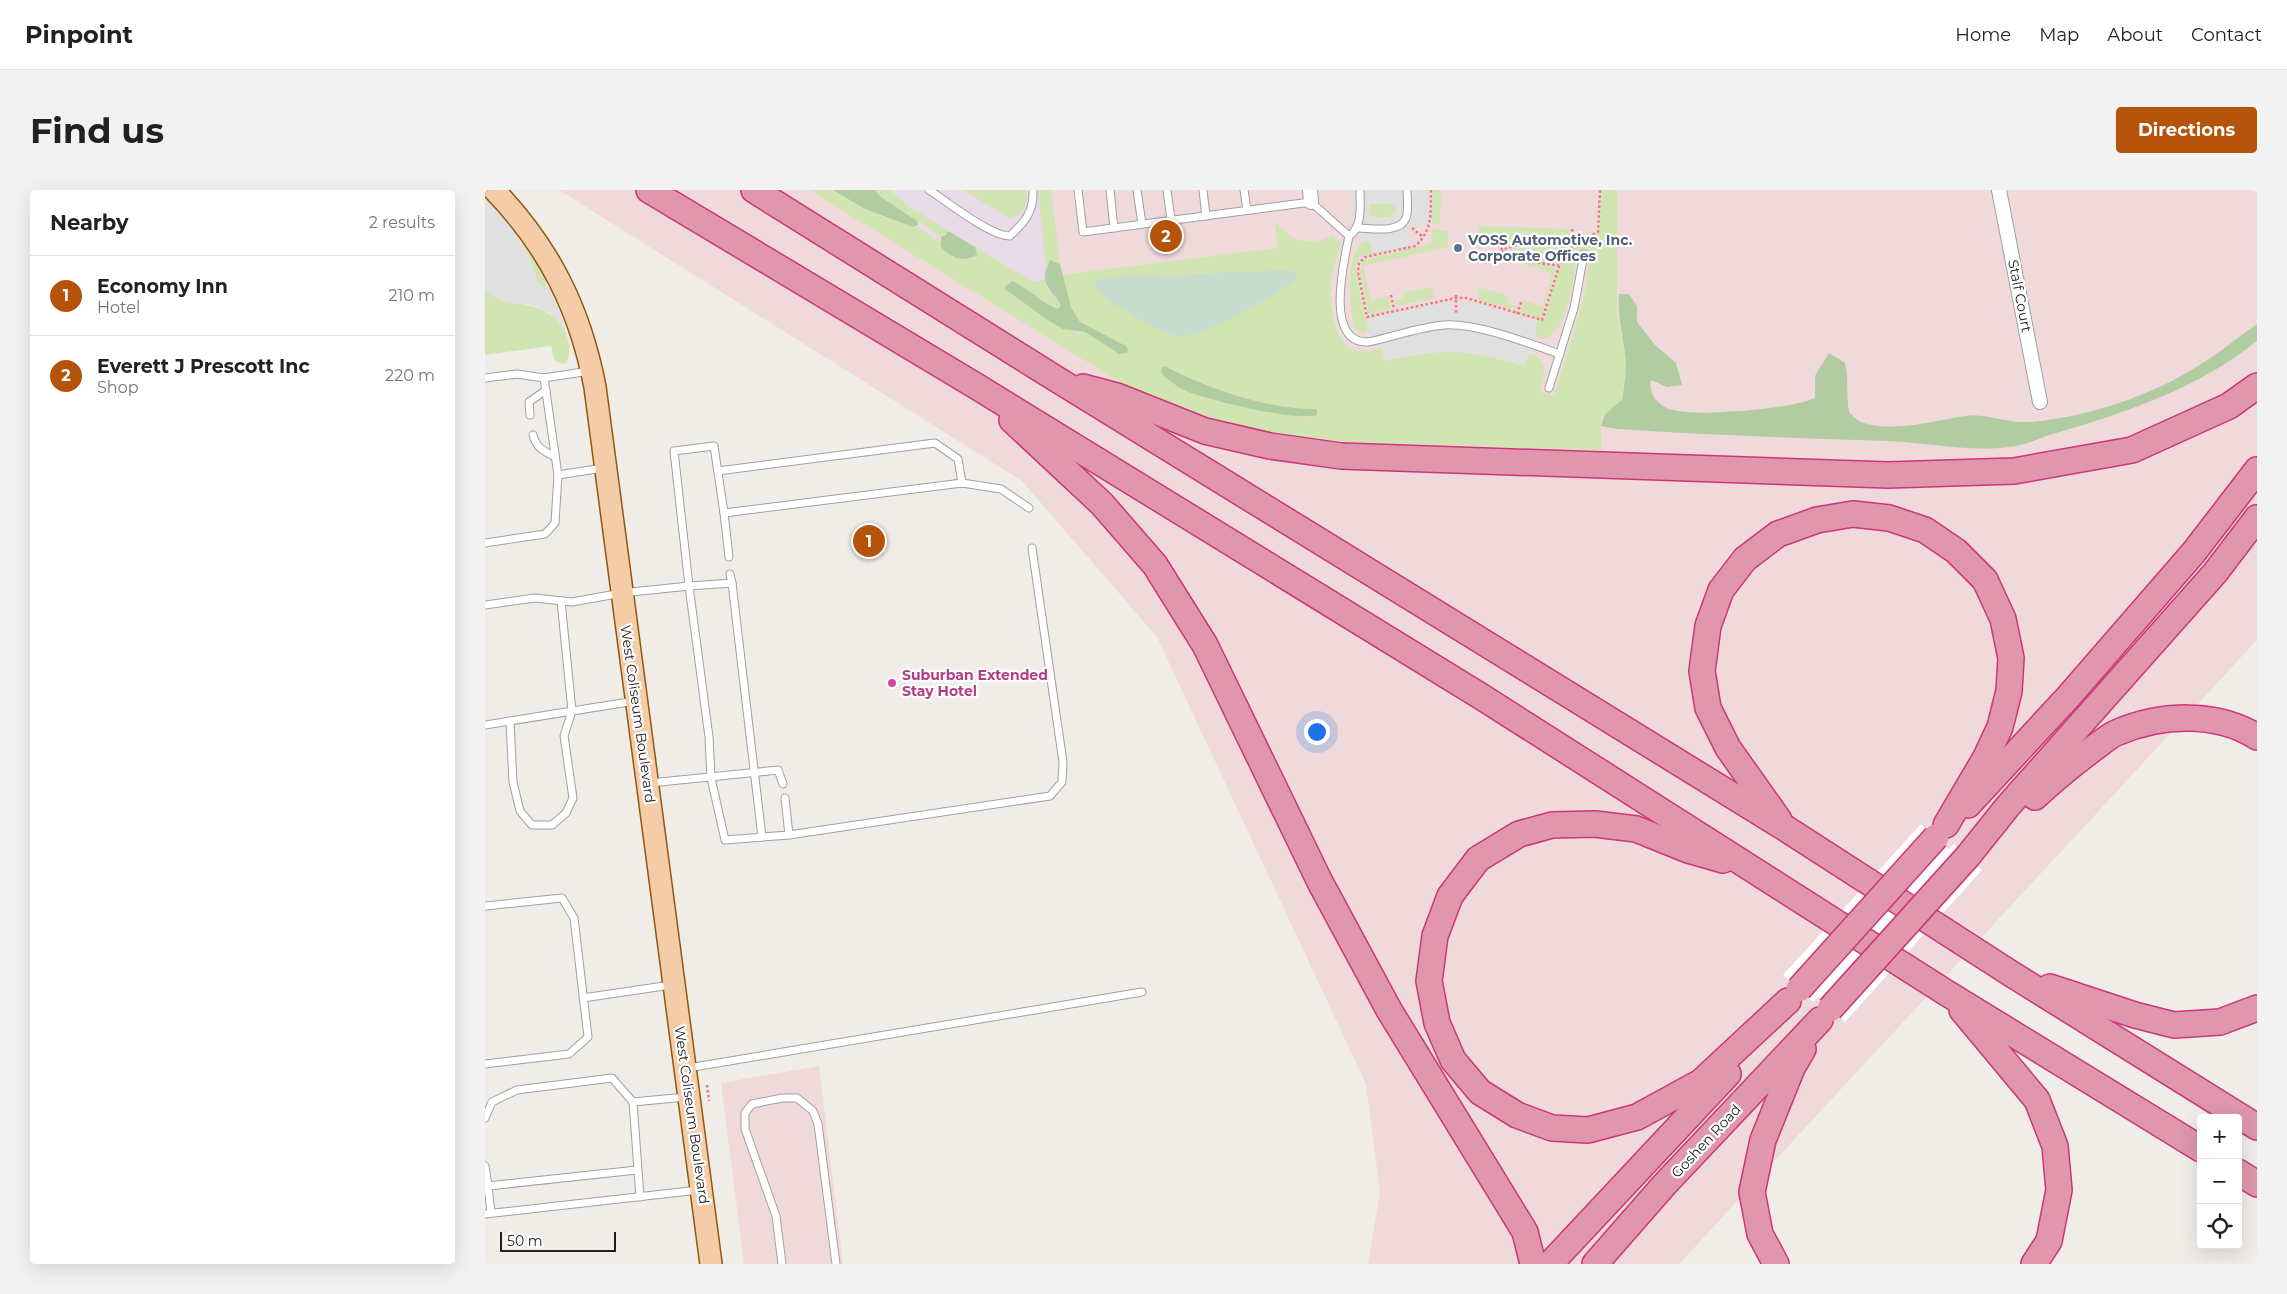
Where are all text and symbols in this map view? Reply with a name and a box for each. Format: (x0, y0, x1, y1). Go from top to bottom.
text: Pinpoint (25, 20, 133, 49)
text: Home (1955, 24, 2011, 46)
text: Map (2039, 24, 2079, 46)
text: About (2107, 24, 2163, 46)
text: Contact (2191, 24, 2262, 46)
button: Directions (2116, 107, 2257, 153)
text: Find us (30, 109, 164, 152)
text: Nearby (50, 210, 129, 235)
text: 2 results (369, 213, 435, 232)
pin: 2 (1150, 217, 1182, 255)
place label: VOSS Automotive, Inc. Corporate Offices (1467, 231, 1633, 265)
marker: VOSS Automotive, Inc. Corporate Offices (1452, 242, 1464, 254)
street label: Stalf Court (2004, 258, 2036, 334)
text: Economy Inn (97, 275, 228, 298)
text: 1 (63, 286, 69, 305)
text: 210 m (388, 286, 435, 305)
text: Hotel (97, 298, 140, 317)
text: Everett J Prescott Inc (97, 355, 310, 378)
text: 2 (61, 366, 71, 385)
text: 220 m (385, 366, 435, 385)
text: Shop (97, 378, 139, 397)
pin: 1 (853, 522, 885, 560)
street label: West Coliseum Boulevard (617, 624, 659, 804)
place label: Suburban Extended Stay Hotel (902, 666, 1048, 700)
marker: Suburban Extended Stay Hotel (886, 677, 898, 689)
your location (1304, 719, 1330, 745)
street label: West Coliseum Boulevard (671, 1025, 713, 1205)
street label: Goshen Road (1667, 1100, 1745, 1182)
map controls (2197, 1114, 2242, 1249)
button: + (2197, 1114, 2242, 1159)
button: − (2197, 1159, 2242, 1204)
button: locate (2197, 1204, 2242, 1249)
scale bar (500, 1229, 616, 1252)
text: 50 m (507, 1232, 543, 1250)

